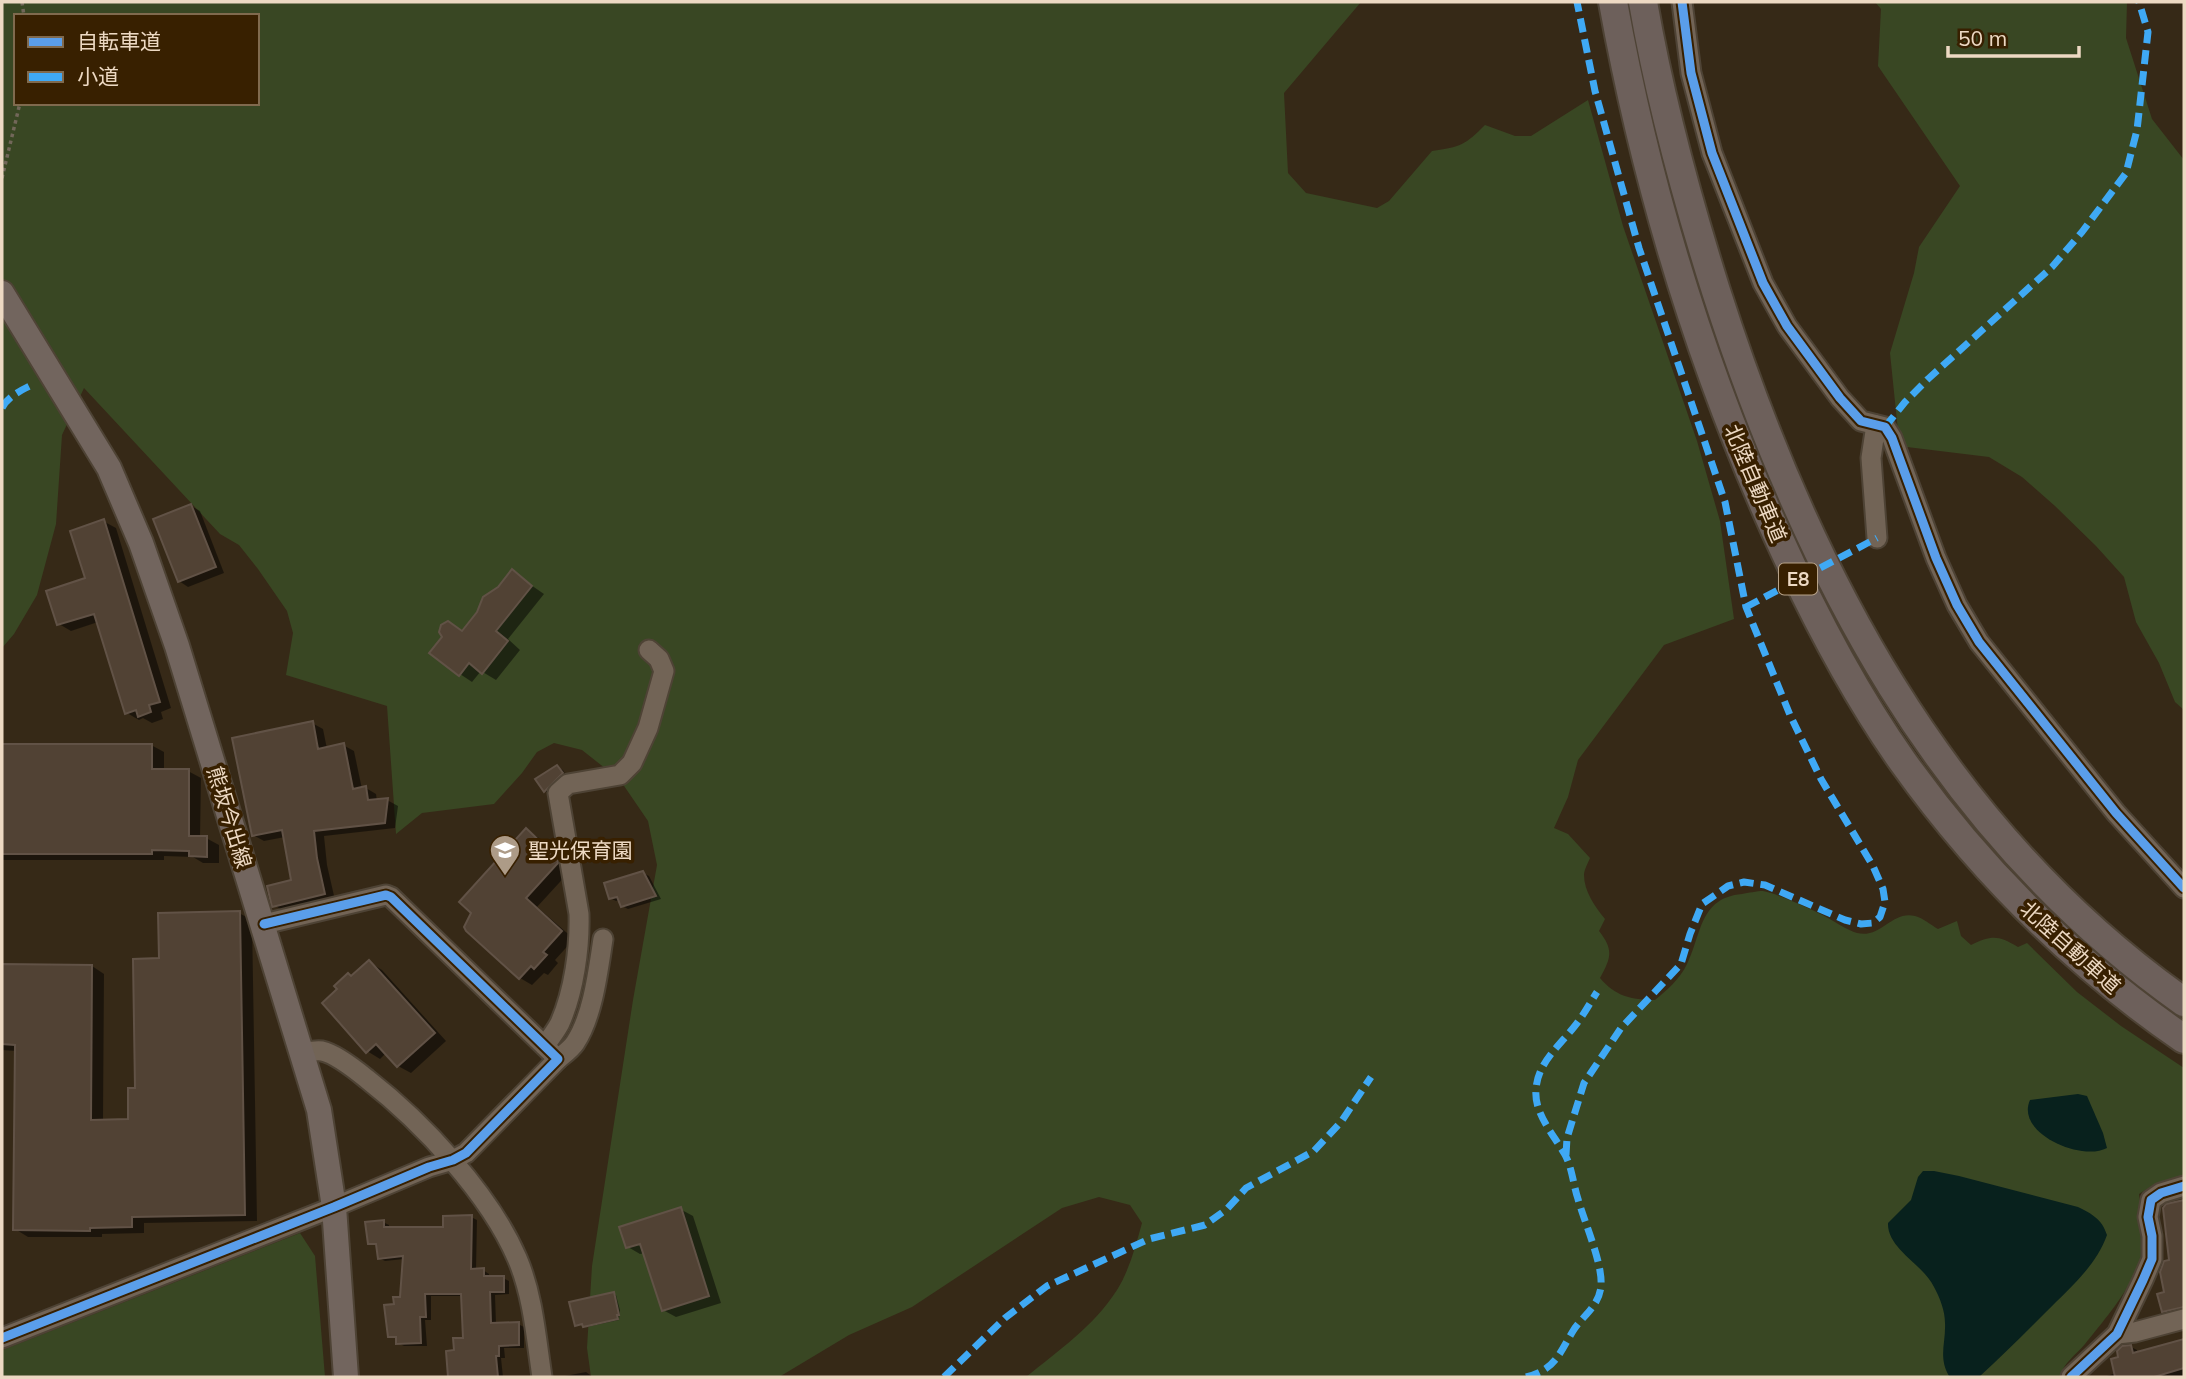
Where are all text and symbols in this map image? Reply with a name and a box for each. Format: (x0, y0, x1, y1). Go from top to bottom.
legend (14, 14, 259, 105)
scale bar (1948, 14, 2079, 58)
text: 50 m (1958, 25, 2007, 51)
text: 自転車道 (77, 28, 161, 54)
text: 小道 (77, 63, 119, 89)
street label: 北陸自動車道 (1719, 420, 1793, 546)
road number: E8 (1779, 564, 1817, 594)
street label: 熊坂今出線 (202, 763, 258, 871)
school or university icon: 聖光保育園 (488, 833, 522, 877)
place label: 聖光保育園 (528, 837, 633, 863)
street label: 北陸自動車道 (2015, 895, 2127, 999)

